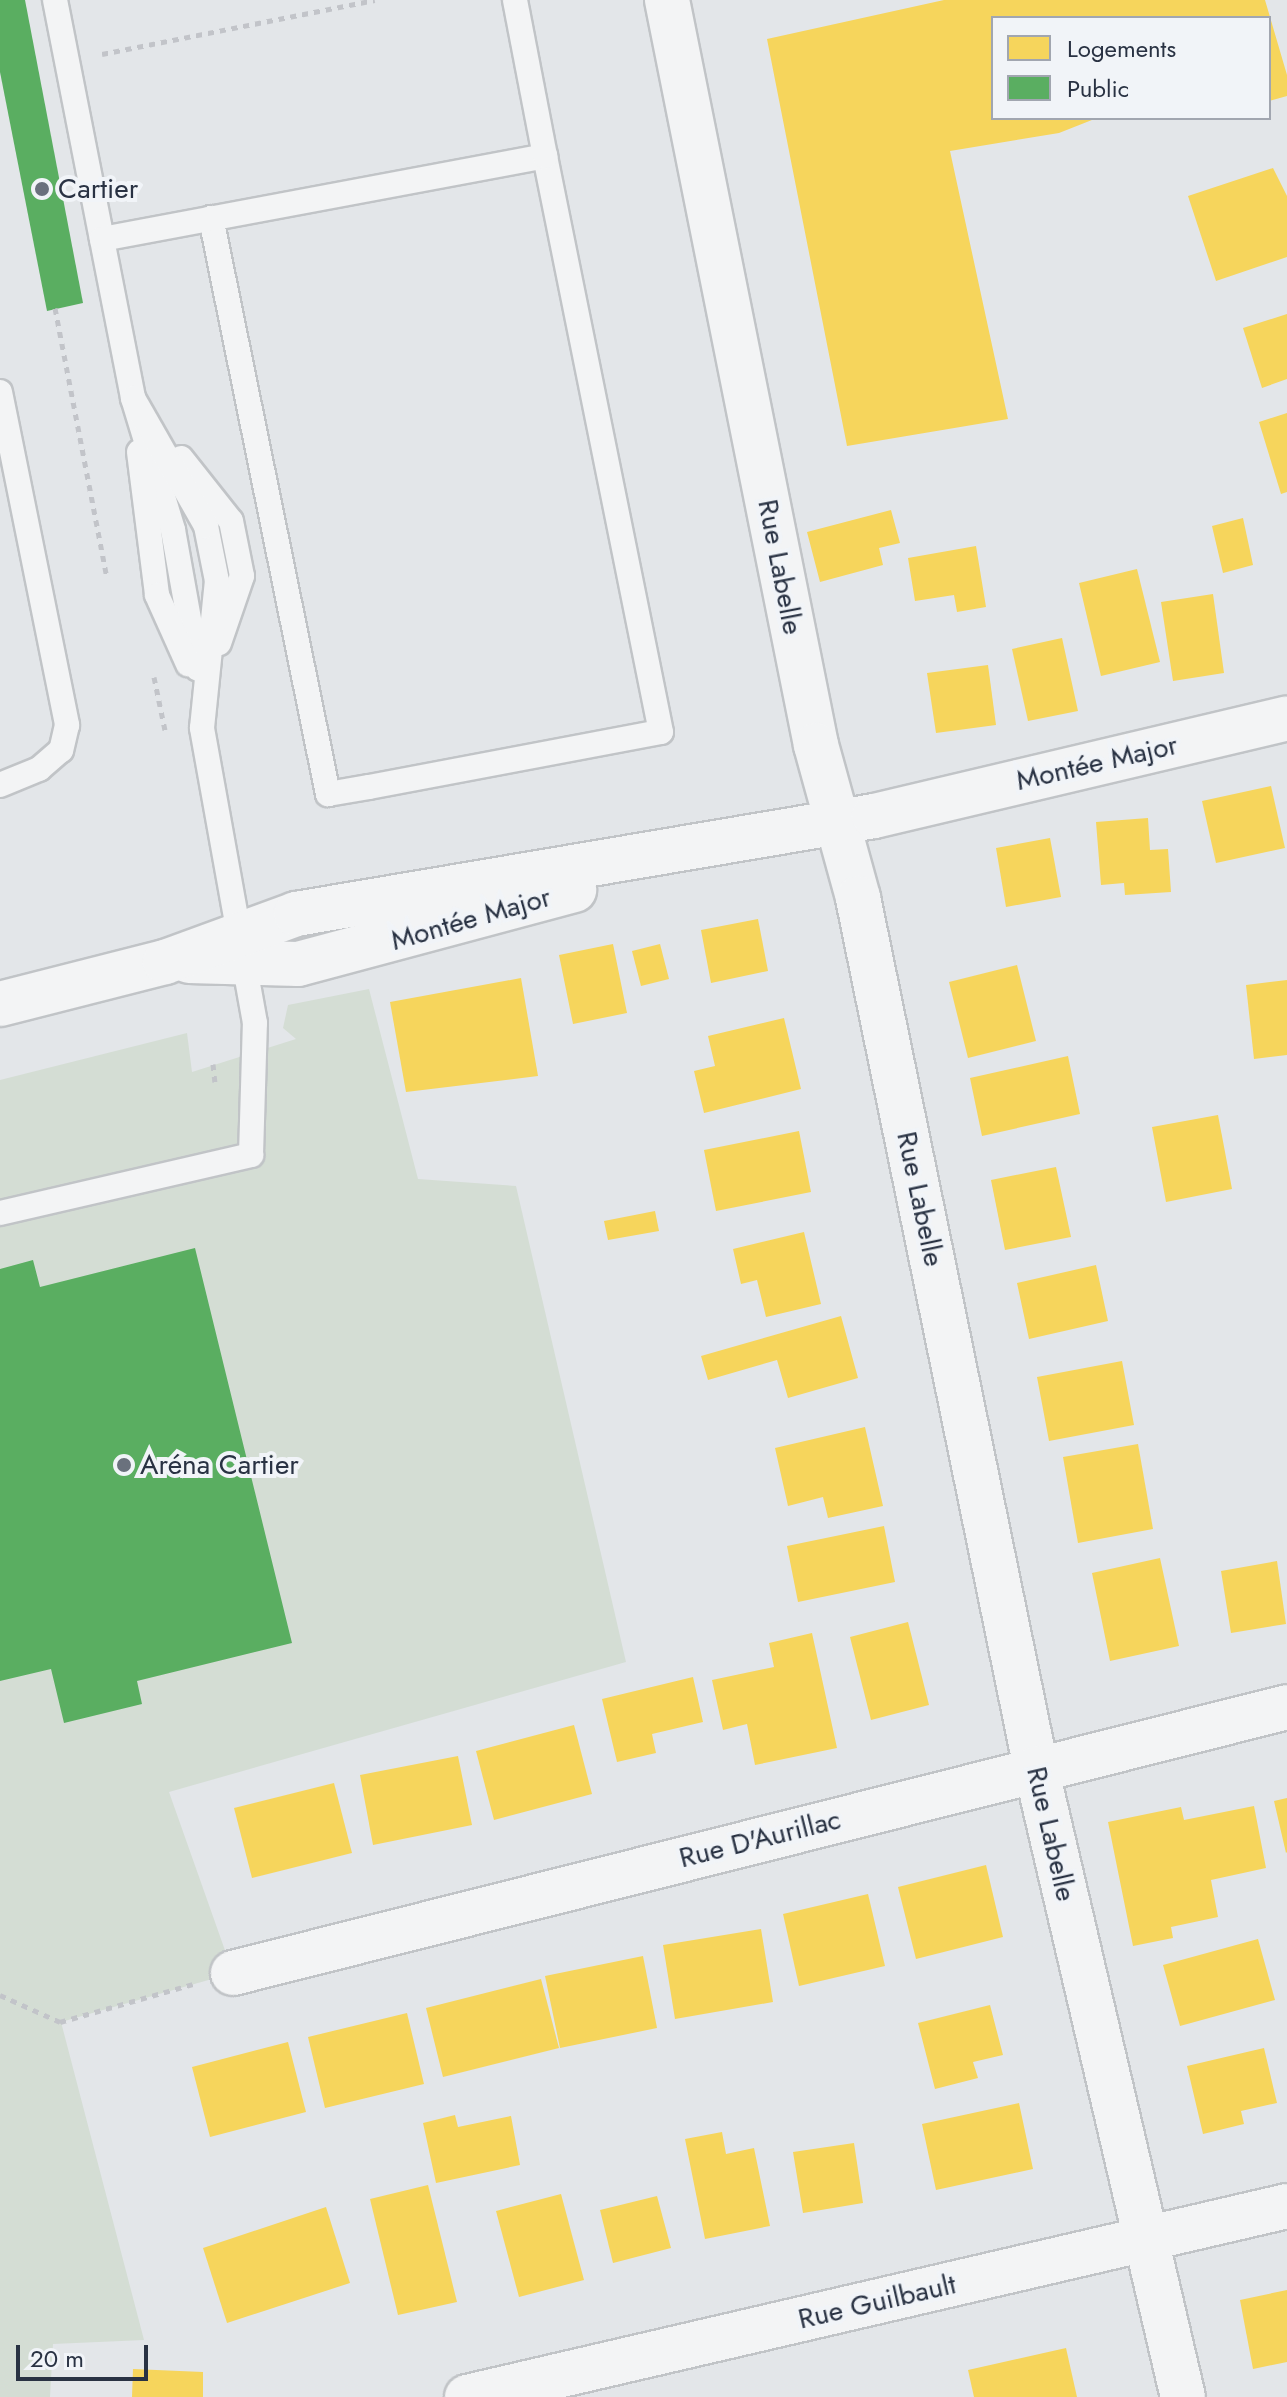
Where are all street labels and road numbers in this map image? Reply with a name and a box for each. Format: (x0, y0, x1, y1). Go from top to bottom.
street label: Rue Labelle (750, 497, 810, 637)
street label: Montée Major (1013, 728, 1181, 798)
street label: Montée Major (387, 880, 555, 958)
street label: Rue Labelle (889, 1129, 951, 1269)
street label: Rue Labelle (1019, 1764, 1083, 1904)
street label: Rue D'Aurillac (676, 1803, 844, 1875)
street label: Rue Guilbault (795, 2268, 959, 2336)

